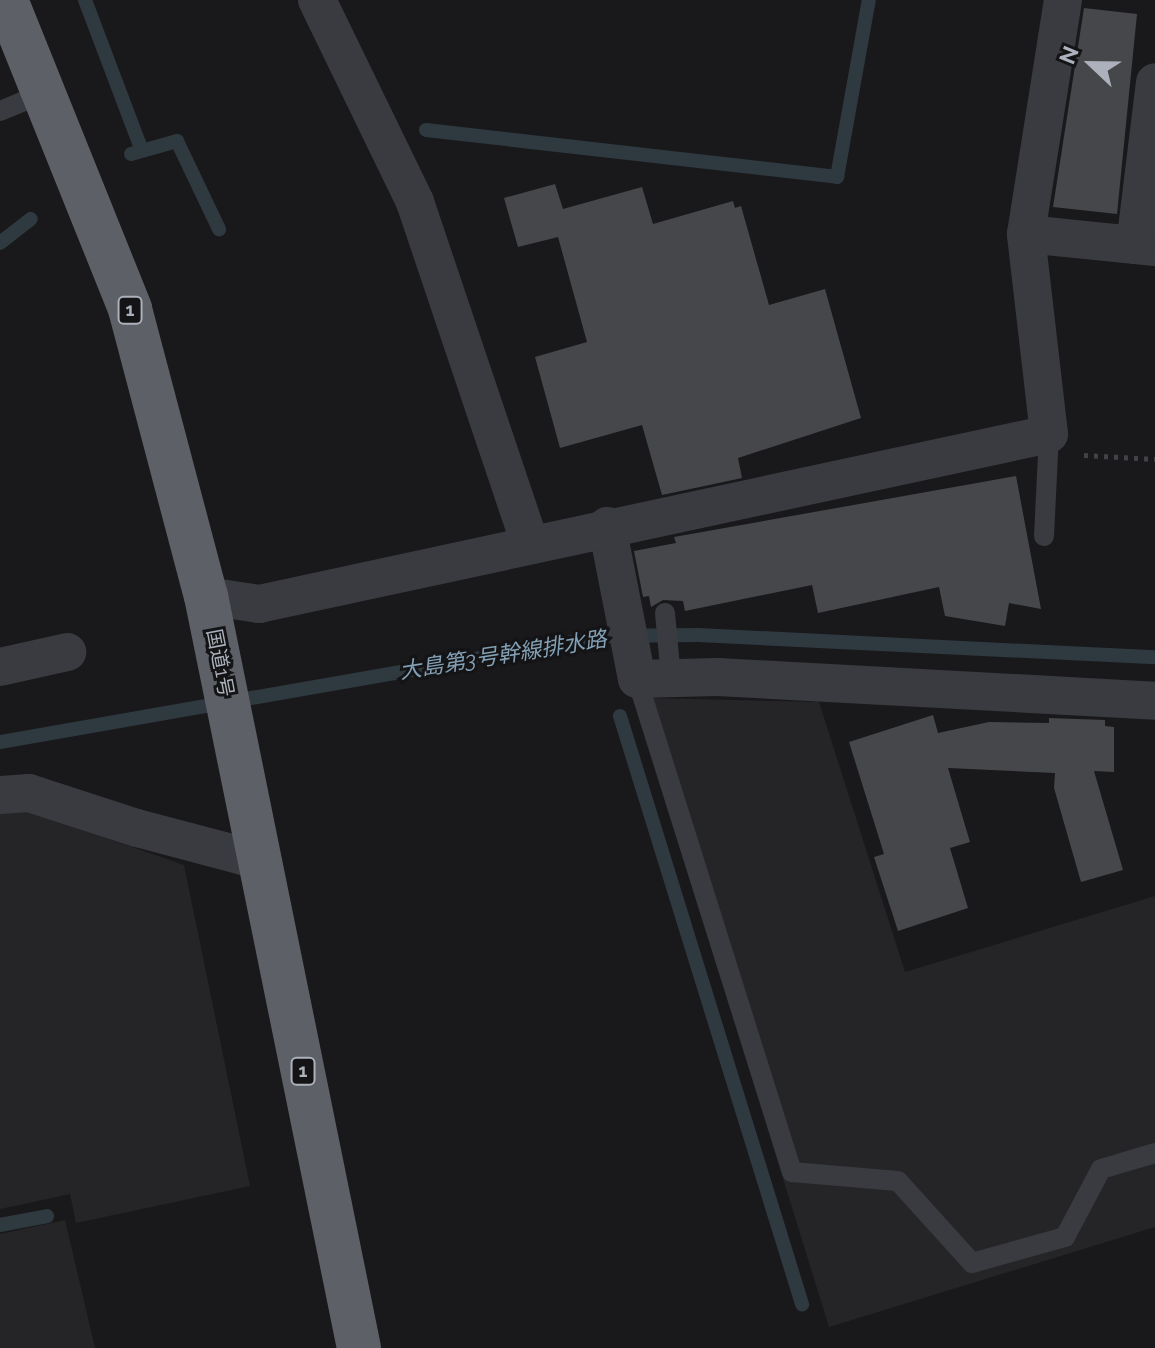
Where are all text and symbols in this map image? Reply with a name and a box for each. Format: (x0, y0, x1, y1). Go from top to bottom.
north arrow (1051, 24, 1131, 104)
text: N (1054, 42, 1084, 68)
road number: 1 (116, 296, 144, 324)
water label: 大島第3号幹線排水路 (398, 626, 608, 684)
street label: 国道1号 (202, 627, 238, 699)
road number: 1 (289, 1057, 317, 1085)

